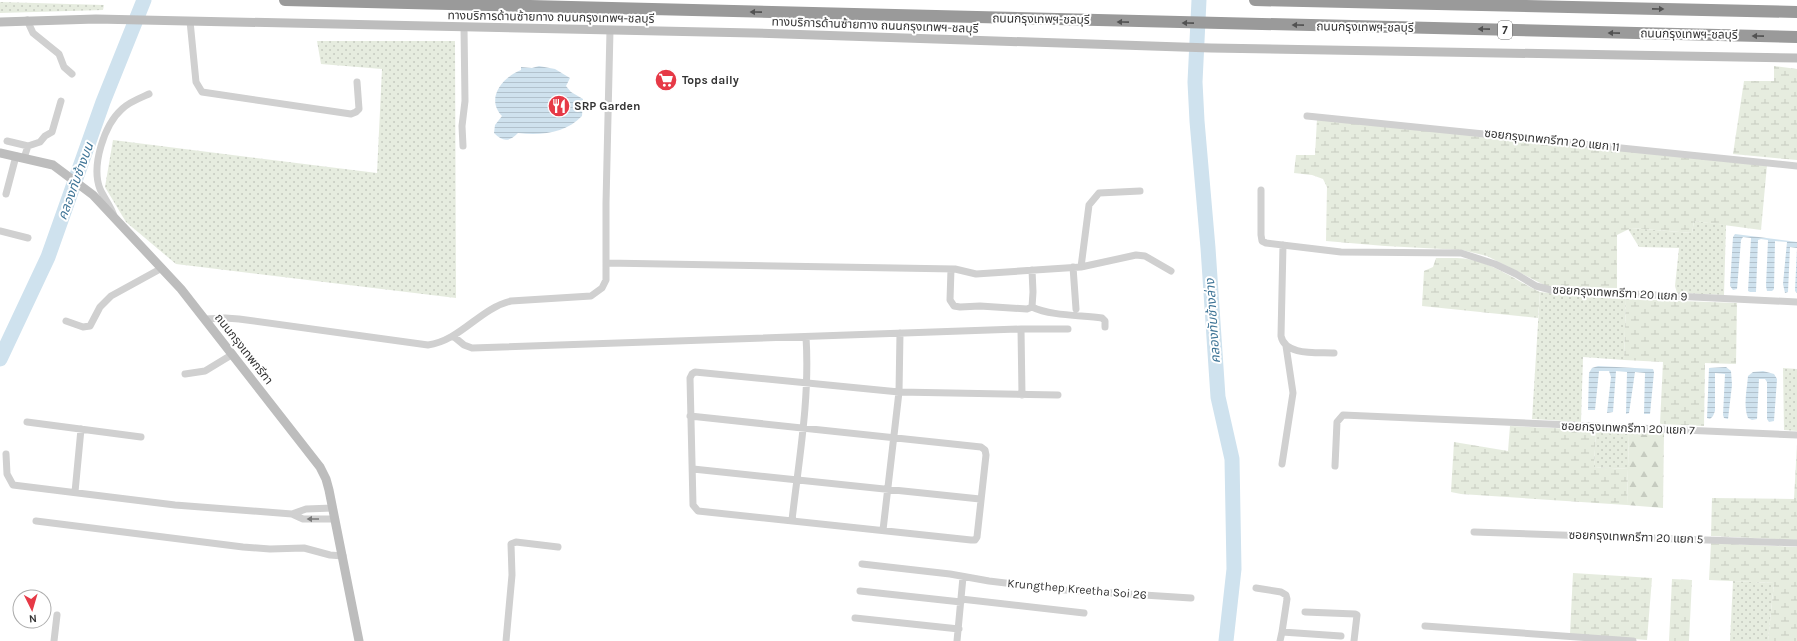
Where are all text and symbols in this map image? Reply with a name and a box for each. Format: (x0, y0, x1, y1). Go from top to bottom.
one-way arrow (1652, 5, 1664, 12)
street label: ทางบริการด้านซ้ายทาง ถนนกรุงเทพฯ-ชลบุรี (447, 8, 655, 26)
one-way arrow (749, 9, 762, 15)
street label: ถนนกรุงเทพฯ-ชลบุรี (992, 11, 1090, 27)
street label: ทางบริการด้านซ้ายทาง ถนนกรุงเทพฯ-ชลบุรี (771, 14, 979, 36)
one-way arrow (1117, 18, 1129, 25)
street label: ถนนกรุงเทพฯ-ชลบุรี (1316, 19, 1414, 35)
one-way arrow (1181, 20, 1194, 26)
road number: 7 (1498, 21, 1512, 39)
one-way arrow (1291, 22, 1304, 28)
one-way arrow (1478, 26, 1490, 33)
street label: ถนนกรุงเทพฯ-ชลบุรี (1640, 26, 1738, 42)
one-way arrow (1608, 29, 1620, 36)
one-way arrow (1751, 33, 1764, 39)
supermarket icon: Tops daily (653, 67, 679, 93)
place label: Tops daily (682, 73, 739, 87)
restaurant icon: SRP Garden (546, 93, 572, 119)
place label: SRP Garden (574, 99, 640, 113)
street label: ซอยกรุงเทพกรีฑา 20 แยก 11 (1484, 126, 1620, 154)
water label: คลองทับช้างบน (55, 140, 97, 222)
water label: คลองทับช้างล่าง (1202, 277, 1223, 364)
street label: ซอยกรุงเทพกรีฑา 20 แยก 9 (1552, 282, 1688, 304)
street label: ถนนกรุงเทพกรีฑา (212, 311, 276, 387)
street label: ซอยกรุงเทพกรีฑา 20 แยก 7 (1561, 419, 1695, 437)
one-way arrow (306, 516, 319, 522)
street label: ซอยกรุงเทพกรีฑา 20 แยก 5 (1568, 528, 1704, 546)
street label: Krungthep Kreetha Soi 26 (1007, 576, 1147, 602)
north arrow (12, 589, 52, 629)
text: N (28, 612, 37, 625)

